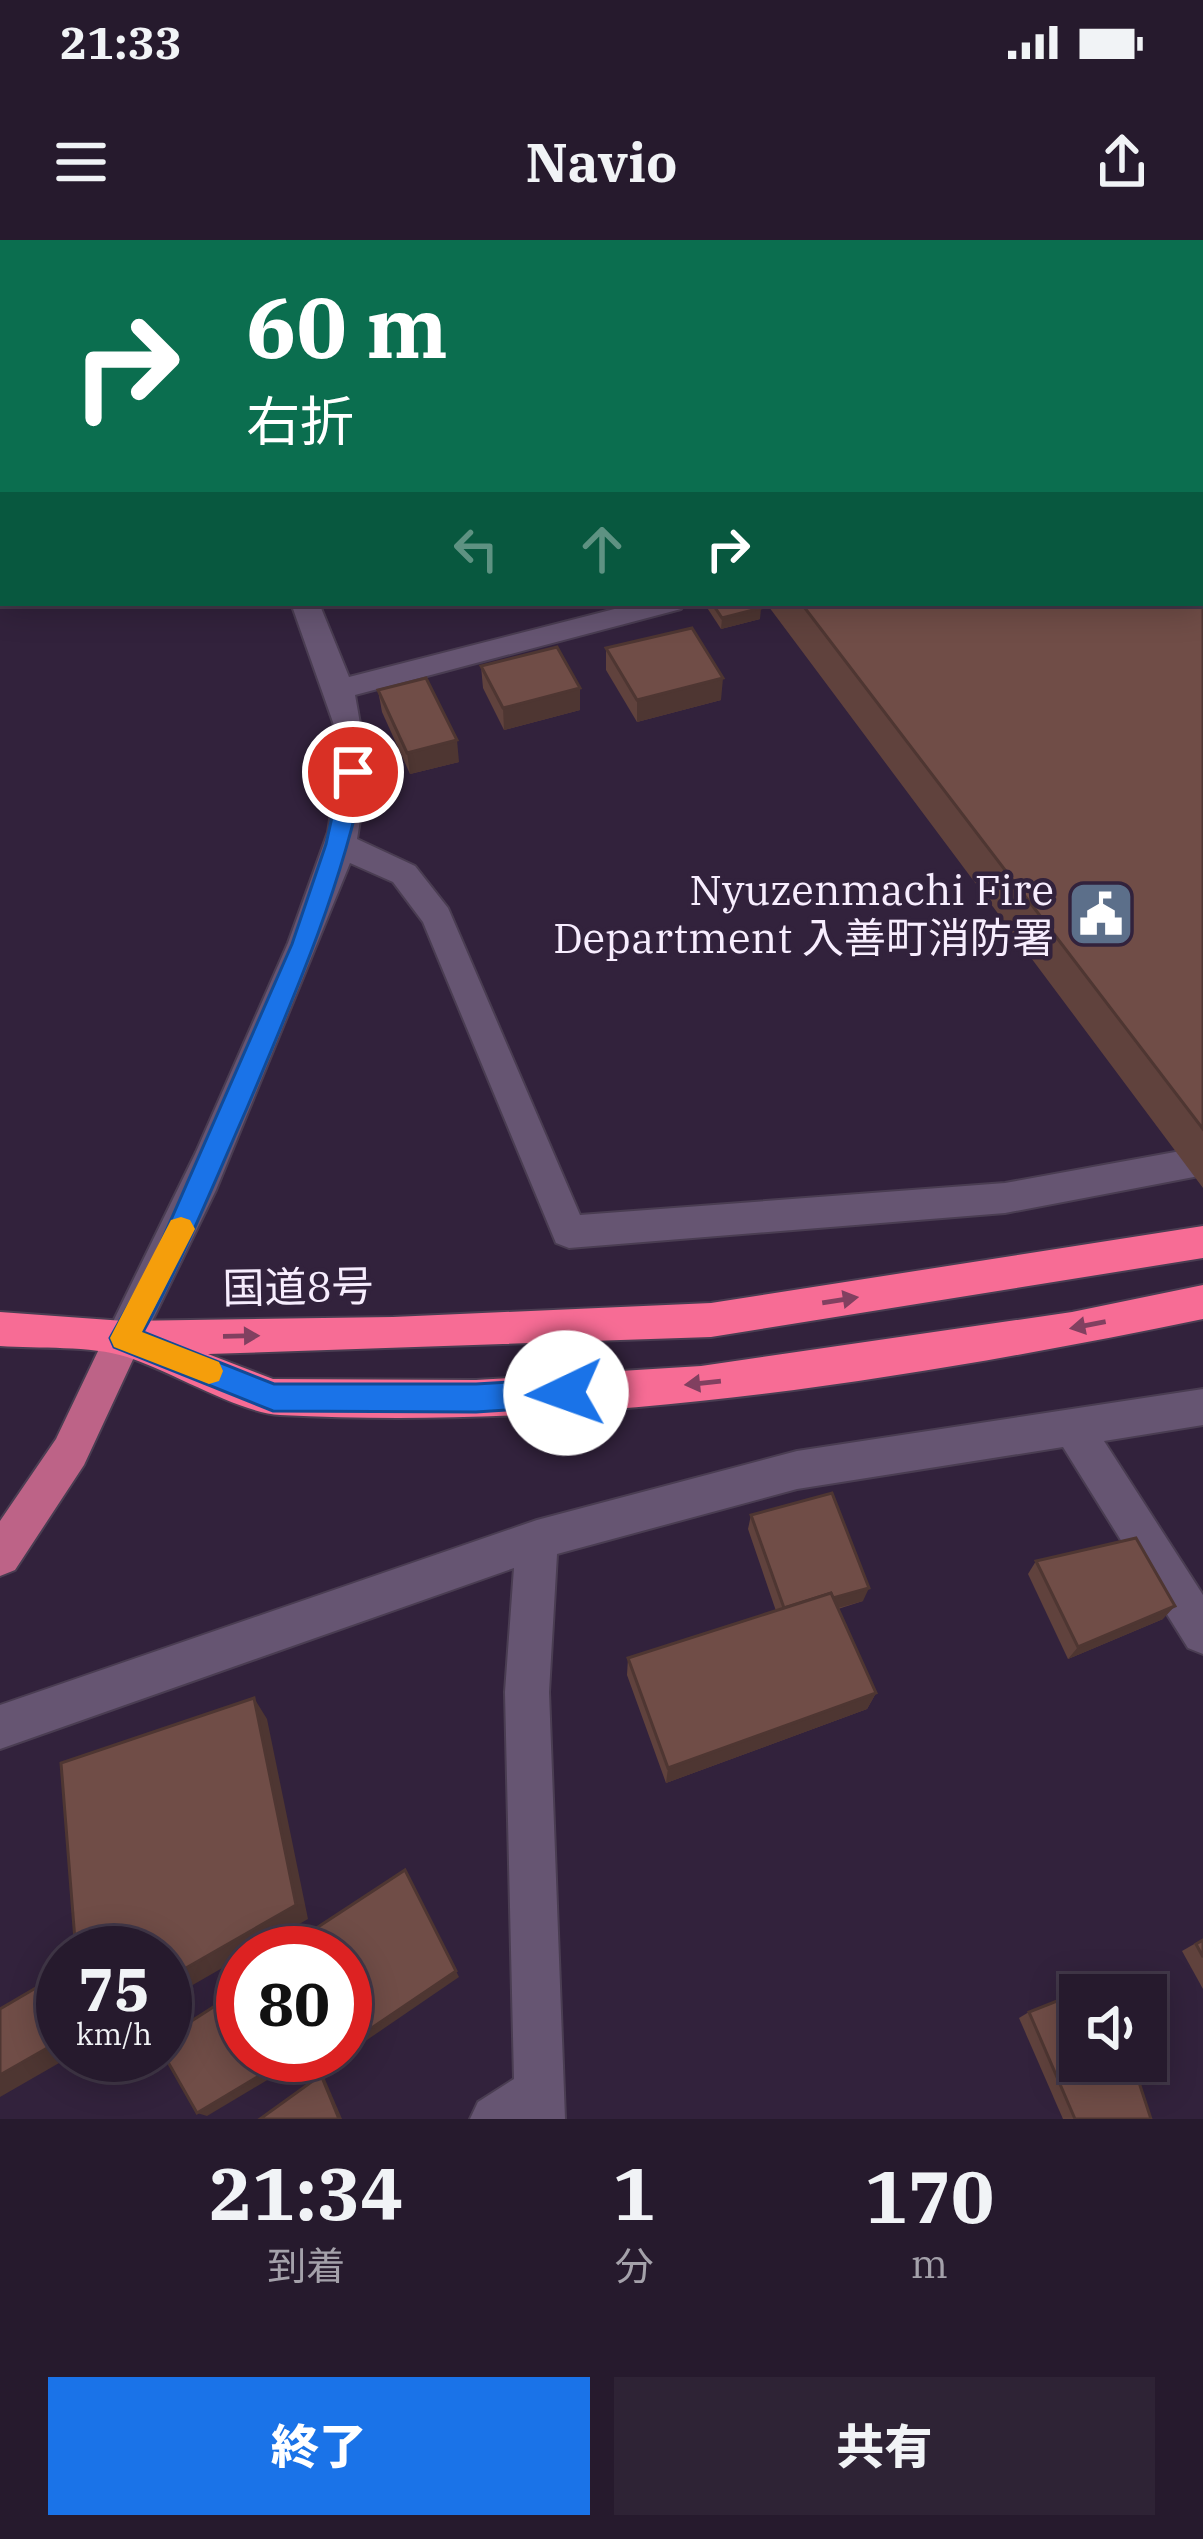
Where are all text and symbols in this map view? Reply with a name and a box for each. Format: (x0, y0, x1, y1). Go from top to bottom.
text: 21:33 (60, 13, 182, 71)
text: Navio (525, 127, 678, 197)
icon: menu (48, 129, 114, 195)
icon: share (1089, 129, 1155, 195)
text: 60 m (246, 272, 448, 381)
icon: right (48, 288, 204, 444)
text: 右折 (246, 386, 354, 456)
icon: left (443, 516, 509, 582)
icon: ahead (569, 516, 635, 582)
icon: right (695, 516, 761, 582)
pin (302, 721, 404, 823)
icon: arrive (320, 739, 386, 805)
place label: Nyuzenmachi Fire Department 入善町消防署 (553, 862, 1054, 965)
public building icon: Nyuzenmachi Fire Department 入善町消防署 (1066, 879, 1136, 949)
street label: 国道8号 (222, 1258, 374, 1315)
one-way arrow (821, 1291, 859, 1309)
one-way arrow (1069, 1316, 1107, 1335)
one-way arrow (223, 1326, 261, 1346)
position arrow (503, 1330, 629, 1456)
one-way arrow (684, 1374, 721, 1393)
speed limit sign: 80 (216, 1926, 372, 2082)
text: 75 (78, 1949, 150, 2028)
map controls (1059, 1974, 1167, 2082)
button: sound (1059, 1974, 1167, 2082)
text: km/h (76, 2014, 152, 2053)
text: 21:34 (209, 2146, 404, 2240)
text: 1 (612, 2146, 656, 2240)
text: 170 (865, 2149, 994, 2243)
text: m (911, 2238, 948, 2289)
text: 到着 (267, 2240, 345, 2291)
text: 分 (615, 2240, 654, 2291)
button: 終了 (48, 2377, 590, 2515)
button: 共有 (614, 2377, 1155, 2515)

